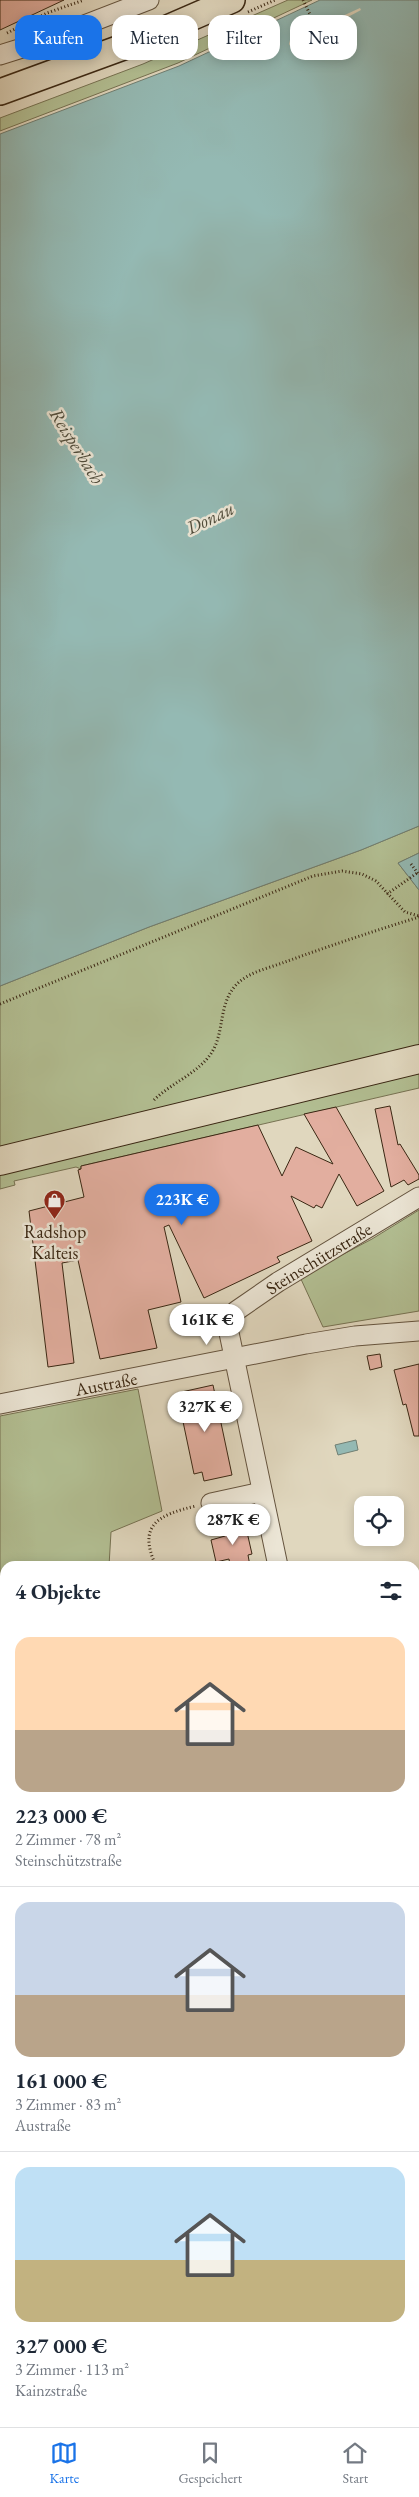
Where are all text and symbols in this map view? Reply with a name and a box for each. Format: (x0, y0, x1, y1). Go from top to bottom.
chip: Kaufen (15, 15, 102, 60)
chip: Mieten (112, 15, 198, 60)
chip: Filter (208, 15, 280, 60)
chip: Neu (290, 15, 357, 60)
water label: Reisperbach (44, 403, 110, 489)
water label: Donau (181, 496, 238, 541)
pin: 223K € (141, 1184, 223, 1226)
shop icon: Radshop Kalteis (43, 1189, 67, 1220)
text: 223K € (155, 1189, 209, 1210)
street label: Steinschützstraße (261, 1217, 376, 1299)
place label: Radshop Kalteis (24, 1220, 86, 1264)
pin: 161K € (166, 1304, 248, 1346)
text: 161K € (180, 1309, 234, 1330)
street label: Austraße (72, 1366, 139, 1401)
pin: 327K € (164, 1390, 246, 1433)
text: 327K € (178, 1396, 232, 1417)
map controls (354, 1496, 404, 1546)
button: locate (354, 1496, 404, 1546)
pin: 287K € (192, 1504, 274, 1546)
text: 287K € (206, 1509, 260, 1530)
icon: filters (377, 1577, 405, 1605)
text: 4 Objekte (15, 1578, 101, 1605)
icon: home (165, 1669, 255, 1759)
text: 223 000 € (15, 1802, 107, 1829)
text: 2 Zimmer · 78 m² (15, 1829, 121, 1850)
text: Steinschützstraße (15, 1850, 122, 1871)
icon: home (165, 1935, 255, 2025)
text: 161 000 € (15, 2067, 107, 2094)
text: 3 Zimmer · 83 m² (15, 2094, 121, 2115)
text: Austraße (15, 2115, 71, 2136)
icon: home (165, 2200, 255, 2290)
text: 327 000 € (15, 2332, 107, 2359)
text: 3 Zimmer · 113 m² (15, 2359, 129, 2380)
text: Kainzstraße (15, 2380, 87, 2401)
tab: Karte (50, 2439, 79, 2487)
tab: Gespeichert (178, 2439, 242, 2487)
tab: Start (341, 2439, 369, 2487)

